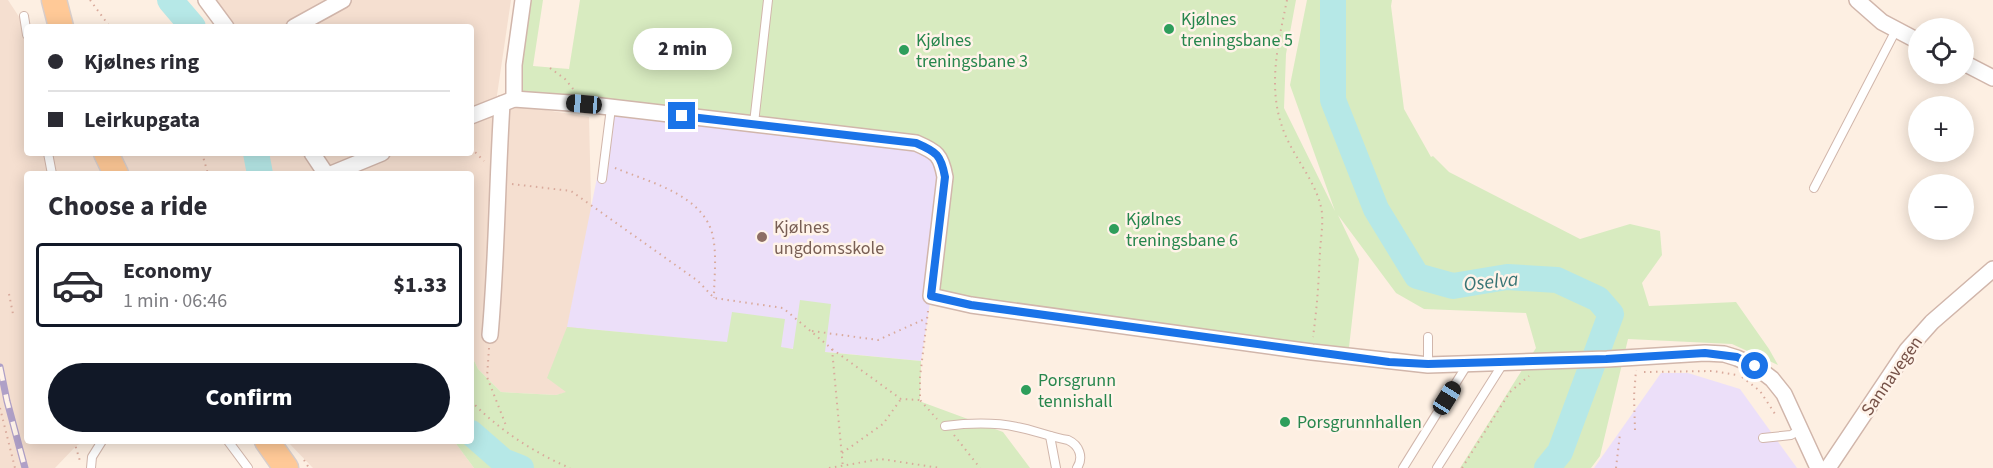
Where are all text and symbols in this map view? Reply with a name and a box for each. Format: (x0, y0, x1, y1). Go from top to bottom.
place label: Kjølnes treningsbane 5 (1181, 7, 1293, 53)
map controls (1908, 18, 1974, 240)
button: locate (1908, 18, 1974, 84)
marker: Kjølnes treningsbane 5 (1162, 22, 1176, 36)
place label: Kjølnes treningsbane 3 (916, 28, 1028, 74)
callout: 2 min (632, 29, 732, 71)
text: 2 min (658, 35, 707, 63)
marker: Kjølnes treningsbane 3 (897, 43, 911, 57)
text: Kjølnes ring (84, 46, 199, 78)
car (565, 93, 603, 115)
button: + (1908, 96, 1974, 162)
route end (668, 102, 695, 129)
text: Leirkupgata (84, 104, 200, 136)
button: − (1908, 174, 1974, 240)
text: Choose a ride (48, 187, 208, 226)
place label: Kjølnes treningsbane 6 (1126, 207, 1238, 253)
place label: Kjølnes ungdomsskole (774, 215, 884, 261)
marker: Kjølnes treningsbane 6 (1107, 222, 1121, 236)
marker: Kjølnes ungdomsskole (755, 230, 769, 244)
text: Economy (123, 255, 212, 287)
icon: car (51, 258, 105, 312)
water label: Oselva (1462, 265, 1520, 299)
text: $1.33 (393, 269, 447, 301)
text: 1 min · 06:46 (123, 287, 227, 315)
street label: Sannavegen (1855, 331, 1929, 421)
route start (1741, 352, 1768, 379)
button: Confirm (48, 363, 450, 432)
place label: Porsgrunn tennishall (1038, 368, 1116, 414)
car (1430, 378, 1464, 418)
marker: Porsgrunn tennishall (1019, 383, 1033, 397)
place label: Porsgrunnhallen (1297, 410, 1422, 435)
marker: Porsgrunnhallen (1278, 415, 1292, 429)

